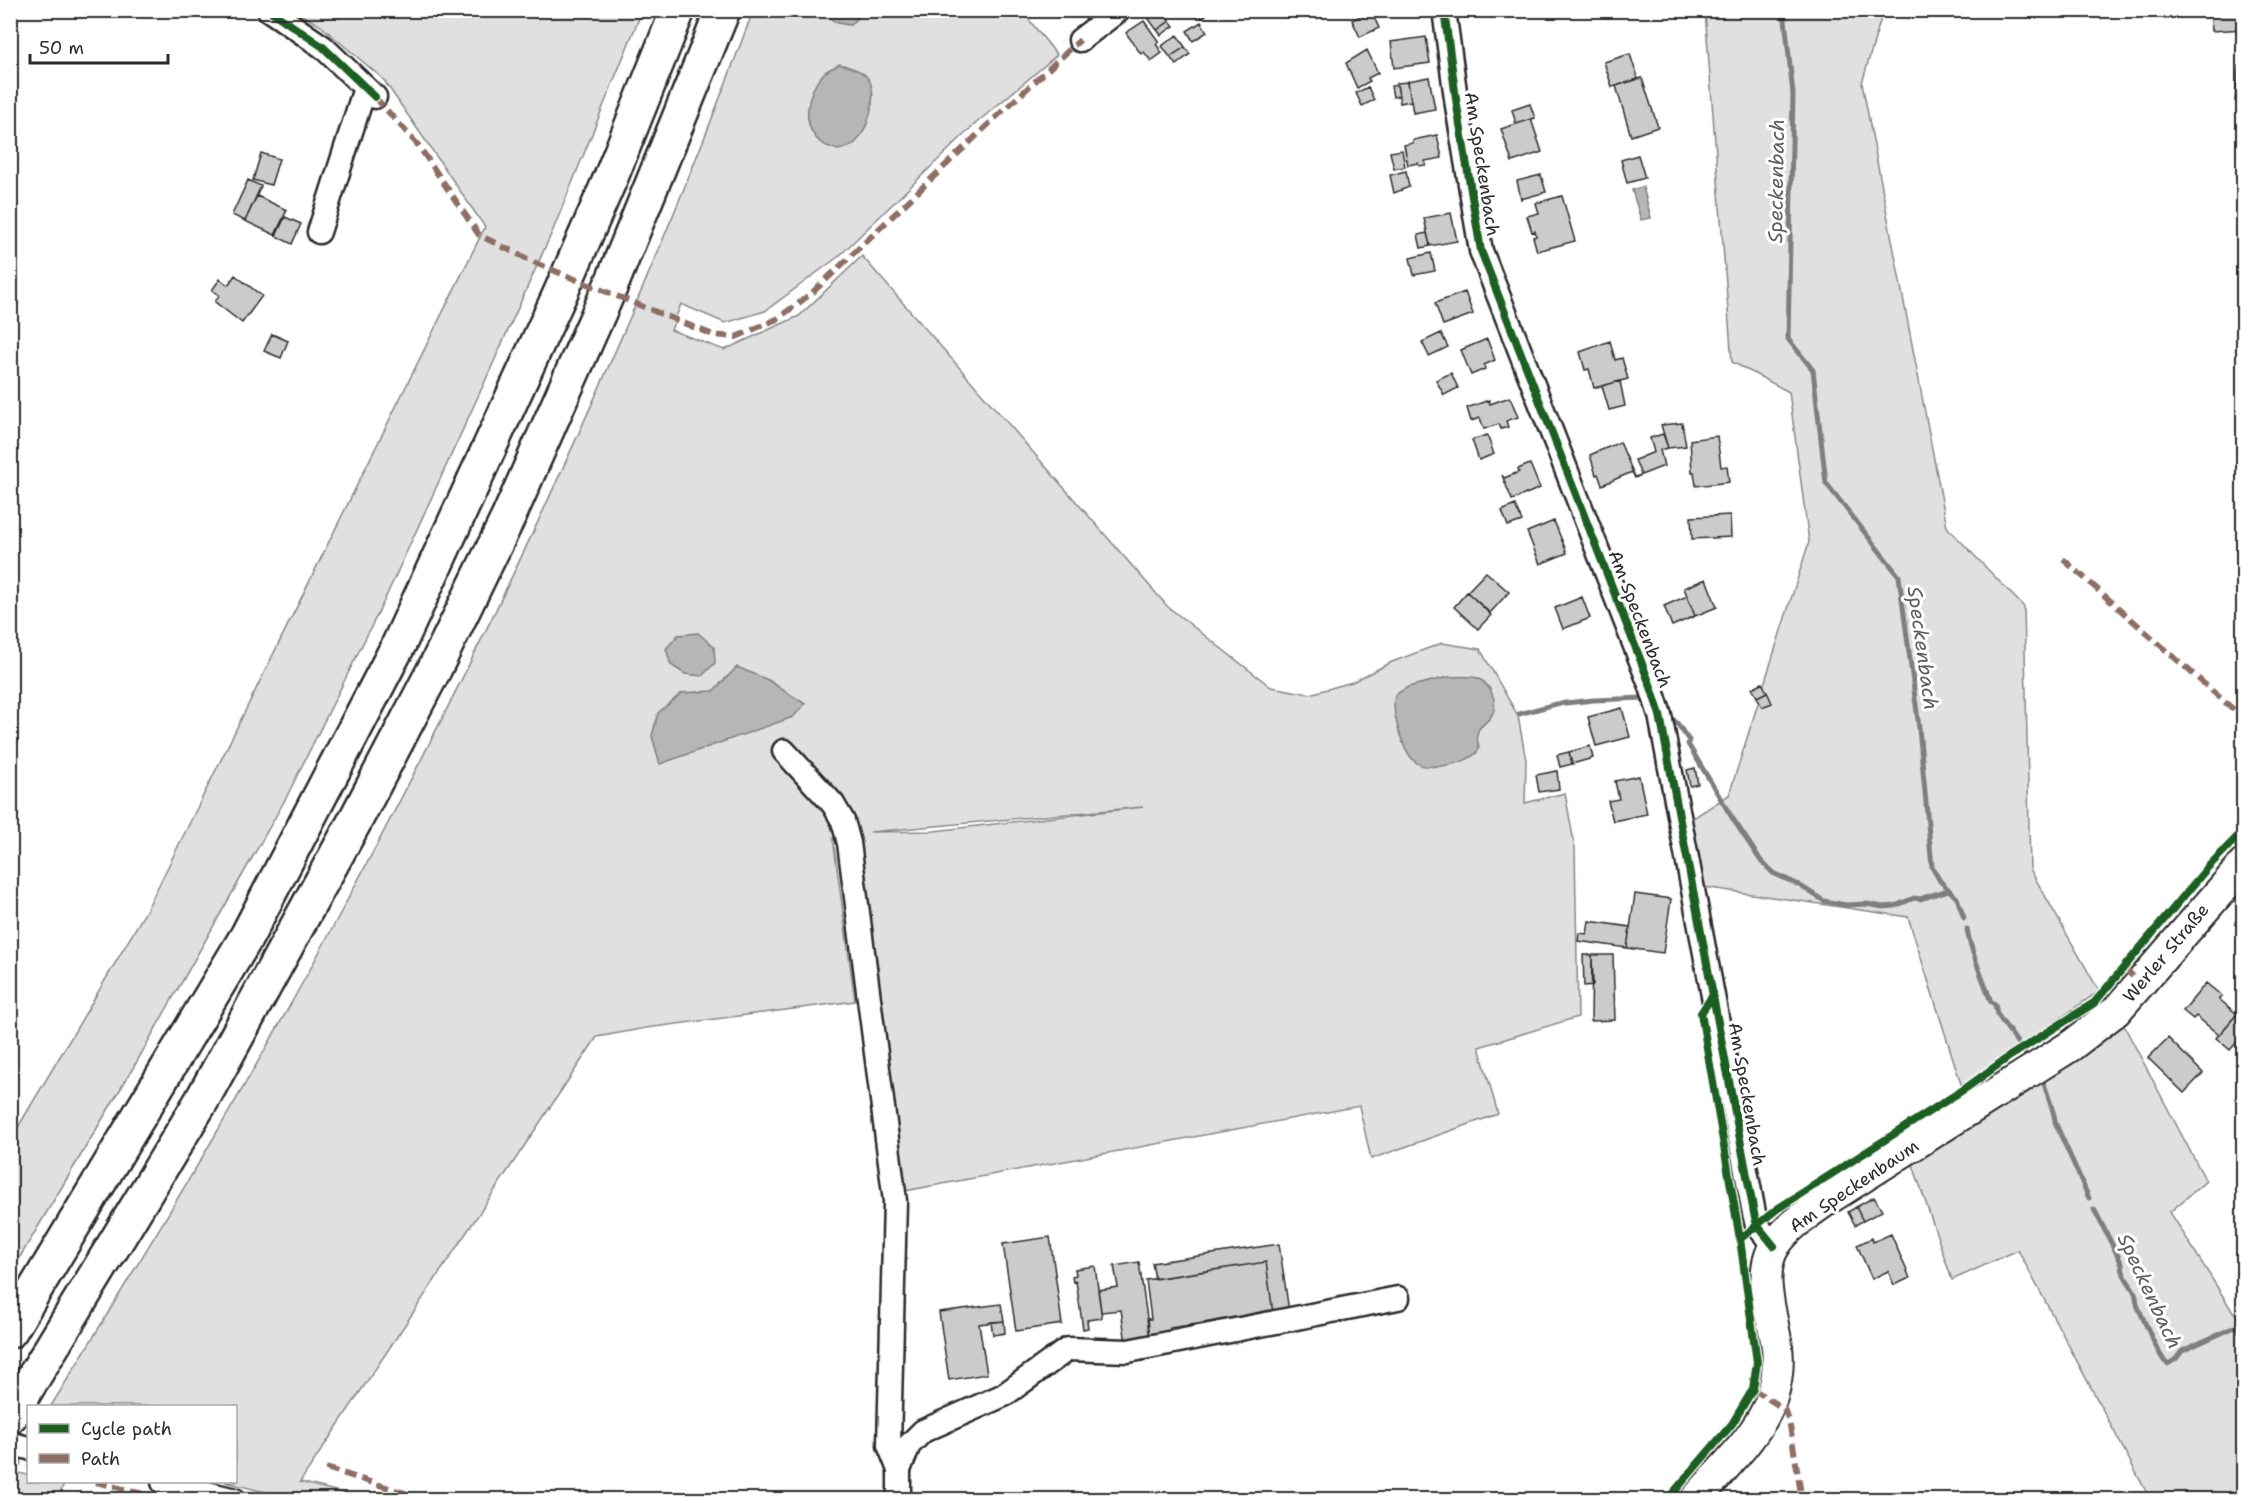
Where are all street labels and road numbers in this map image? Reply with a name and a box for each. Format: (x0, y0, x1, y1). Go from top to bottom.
street label: Am Speckenbach (1459, 90, 1505, 238)
street label: Am Speckenbach (1603, 547, 1677, 691)
street label: Werler Straße (2118, 898, 2214, 1008)
street label: Am Speckenbach (1723, 1020, 1771, 1168)
street label: Am Speckenbaum (1785, 1134, 1923, 1238)

